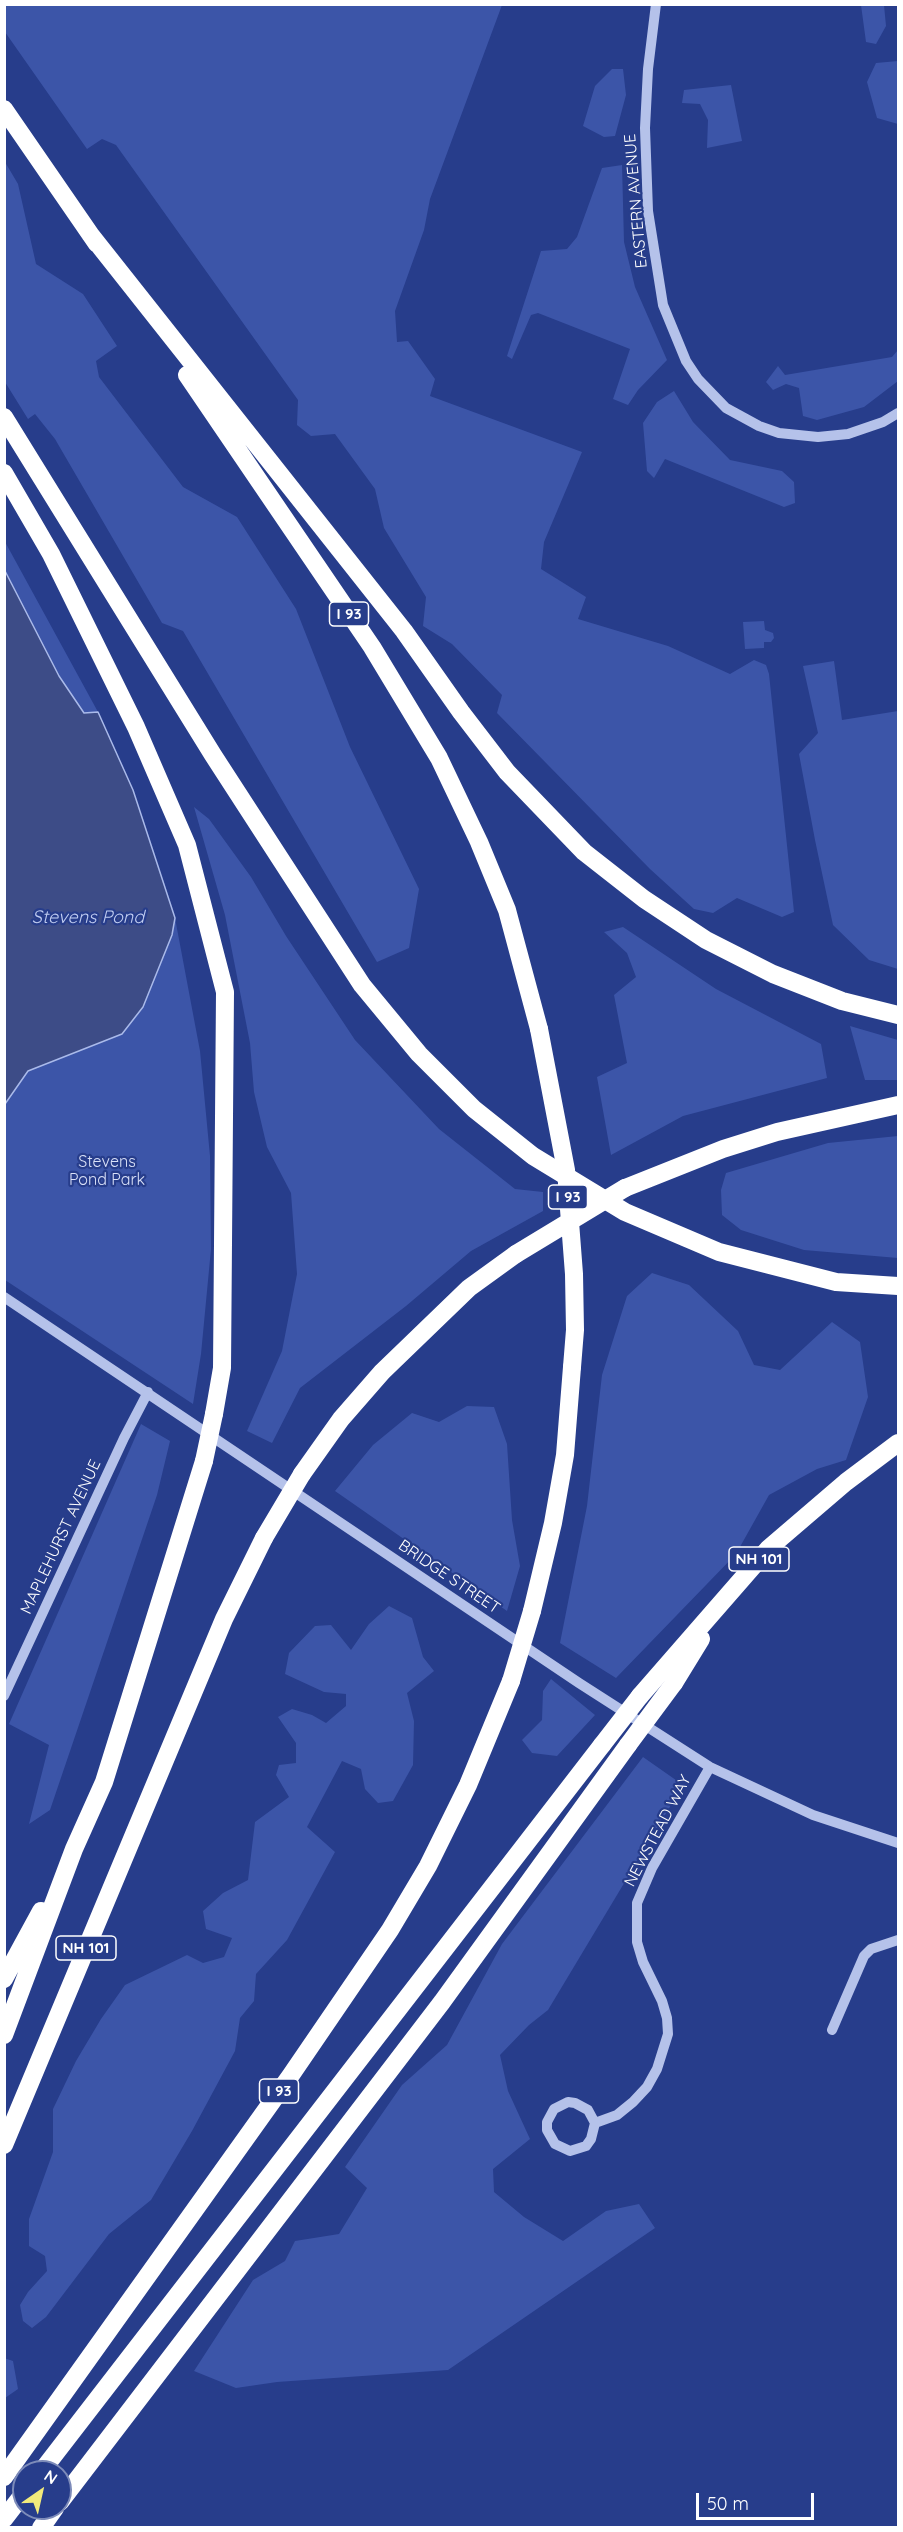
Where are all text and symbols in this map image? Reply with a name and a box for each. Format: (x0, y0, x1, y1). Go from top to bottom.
street label: EASTERN AVENUE (621, 133, 651, 269)
road number: I 93 (330, 602, 368, 626)
water label: Stevens Pond (32, 907, 144, 929)
park label: Stevens Pond Park (69, 1152, 145, 1190)
road number: I 93 (548, 1185, 588, 1209)
street label: MAPLEHURST AVENUE (17, 1457, 105, 1617)
street label: BRIDGE STREET (395, 1536, 503, 1618)
road number: NH 101 (729, 1547, 789, 1571)
street label: NEWSTEAD WAY (620, 1772, 696, 1890)
road number: NH 101 (56, 1936, 116, 1960)
road number: I 93 (260, 2079, 298, 2103)
north arrow (12, 2460, 72, 2520)
text: N (40, 2465, 61, 2488)
scale bar (699, 2481, 818, 2519)
text: 50 m (707, 2492, 749, 2515)

